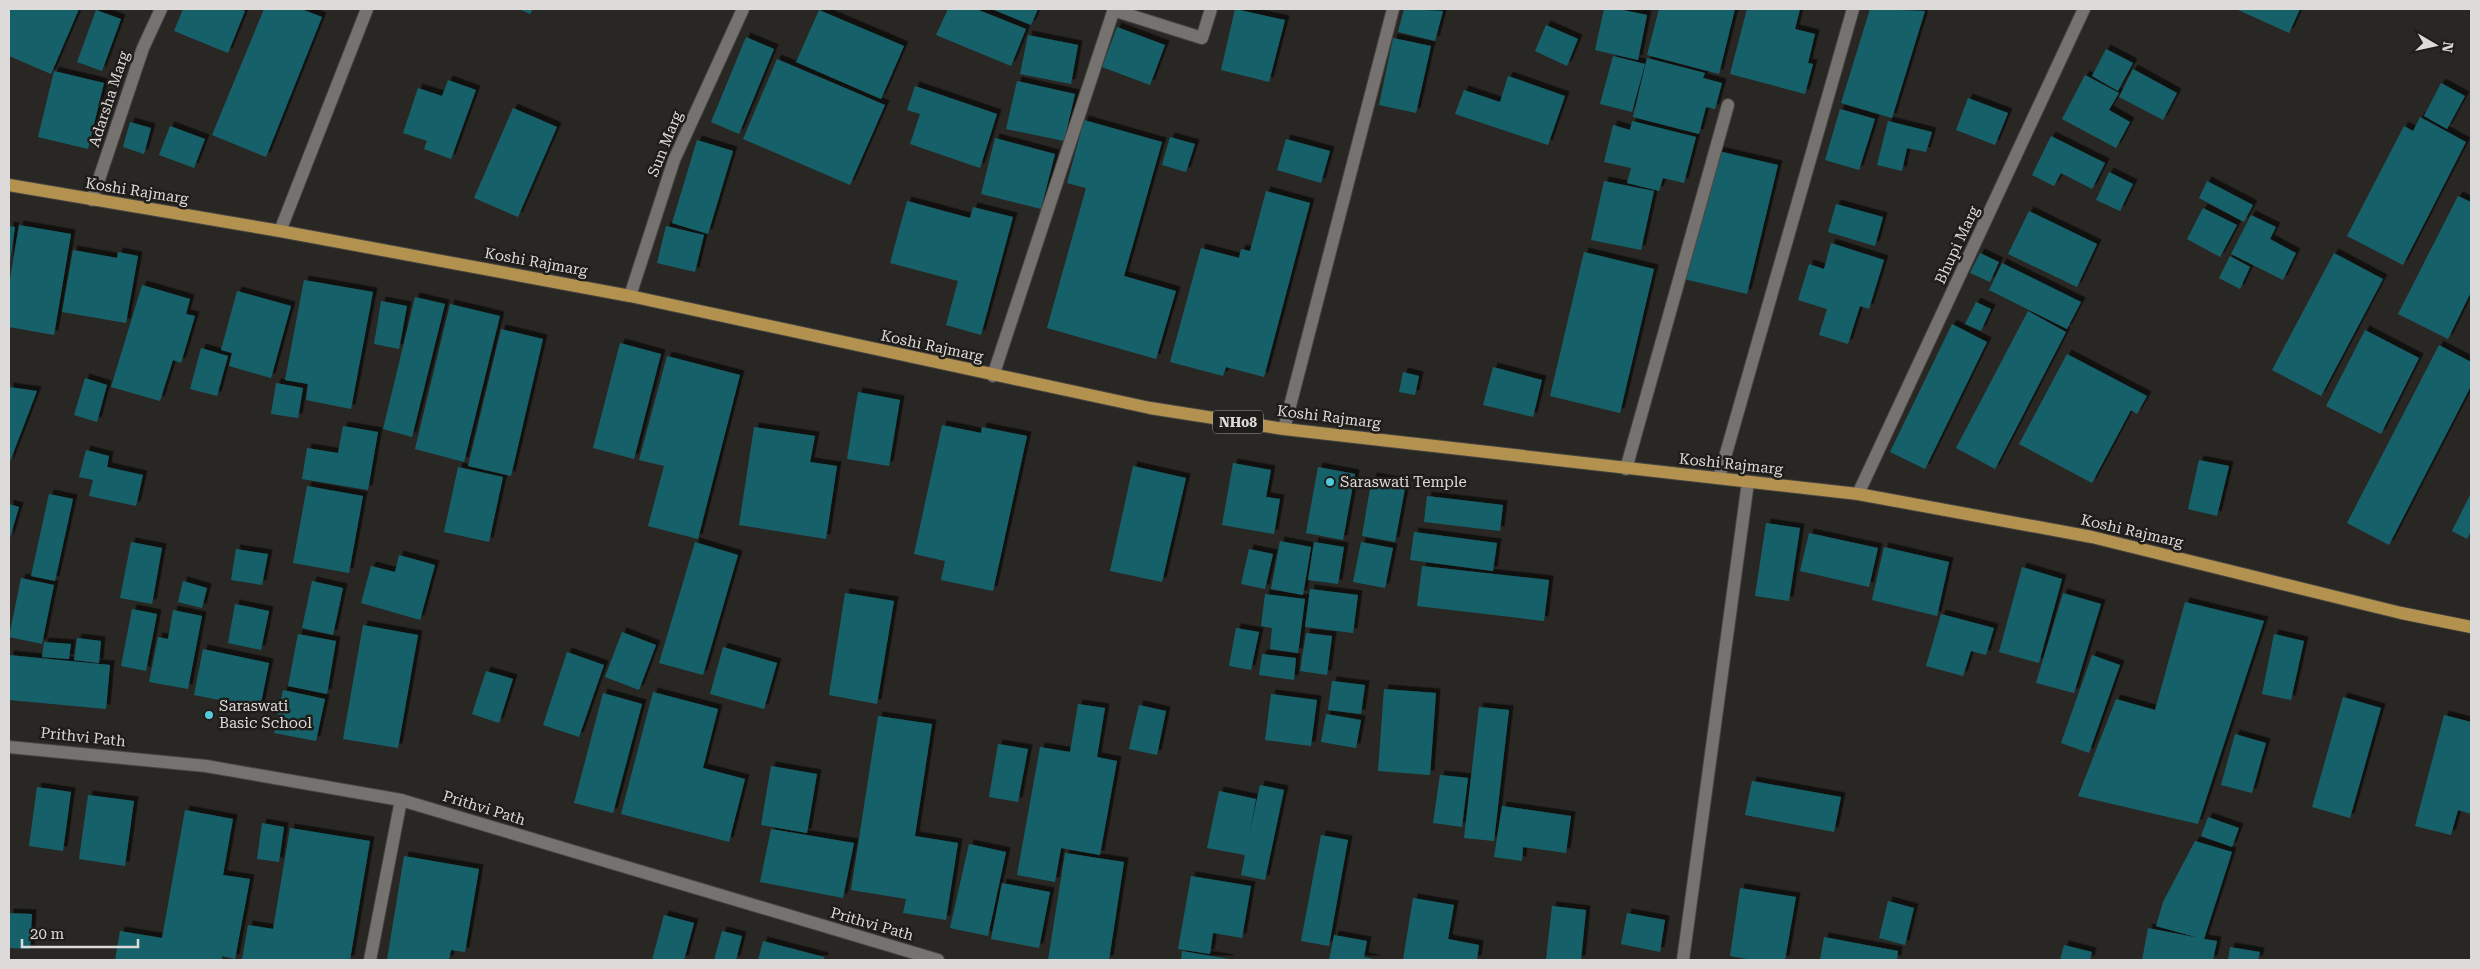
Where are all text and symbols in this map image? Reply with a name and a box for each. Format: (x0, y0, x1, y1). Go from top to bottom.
north arrow (2410, 20, 2460, 70)
text: N (2439, 40, 2457, 54)
street label: Adarsha Marg (85, 48, 133, 149)
street label: Sun Marg (644, 108, 686, 179)
street label: Koshi Rajmarg (84, 174, 190, 208)
street label: Bhupi Marg (1931, 203, 1983, 287)
street label: Koshi Rajmarg (483, 244, 589, 280)
street label: Koshi Rajmarg (879, 326, 985, 366)
street label: Koshi Rajmarg (1276, 402, 1382, 432)
road number: NH08 (1213, 411, 1263, 434)
street label: Koshi Rajmarg (1678, 450, 1784, 478)
place label: Saraswati Temple (1340, 473, 1467, 491)
marker: Saraswati Temple (1324, 476, 1336, 488)
street label: Koshi Rajmarg (2079, 510, 2185, 552)
place label: Saraswati Basic School (219, 697, 312, 732)
marker: Saraswati Basic School (203, 709, 215, 721)
street label: Prithvi Path (40, 724, 127, 750)
street label: Prithvi Path (440, 787, 528, 829)
street label: Prithvi Path (828, 904, 916, 945)
scale bar (22, 916, 139, 948)
text: 20 m (30, 925, 65, 943)

